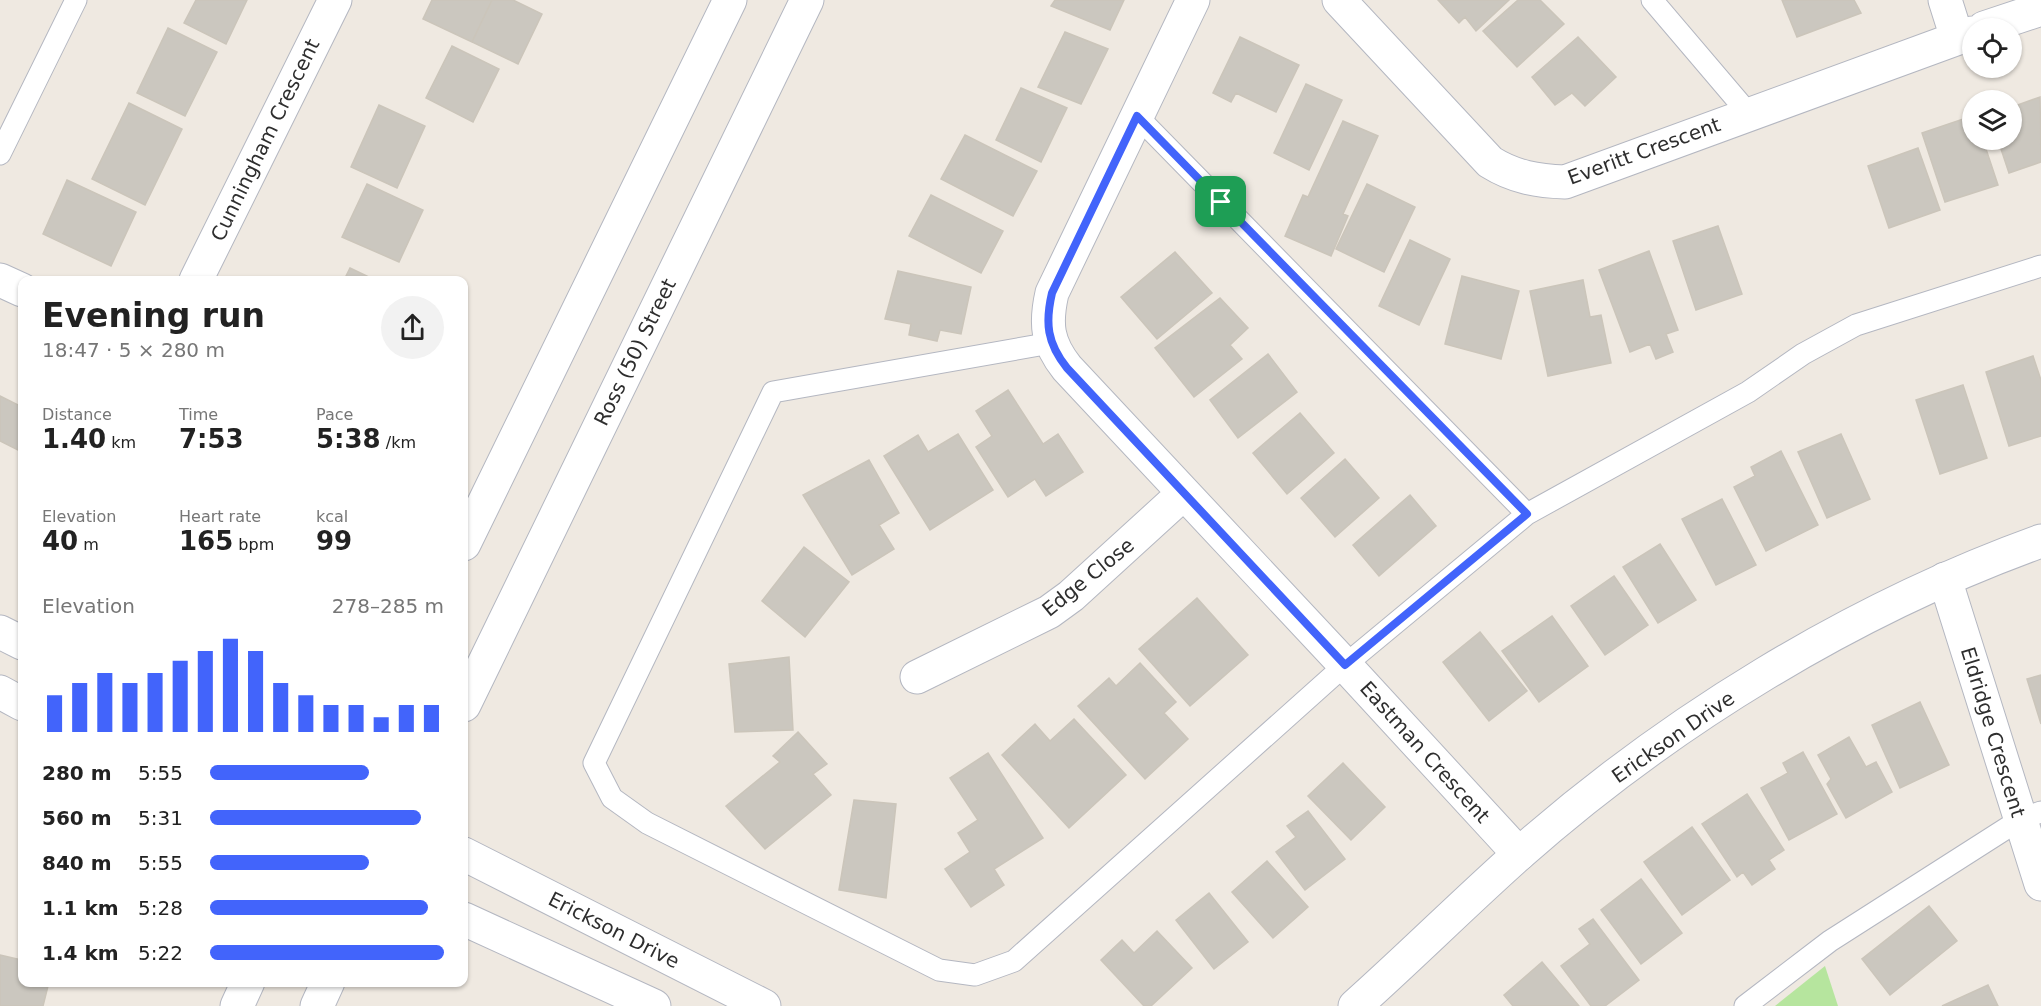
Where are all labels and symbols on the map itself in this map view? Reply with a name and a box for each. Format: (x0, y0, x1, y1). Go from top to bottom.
street label: Cunningham Crescent (206, 35, 325, 245)
street label: Everitt Crescent (1564, 112, 1724, 190)
pin (1195, 176, 1246, 227)
street label: Ross (50) Street (589, 274, 681, 429)
street label: Edge Close (1037, 533, 1139, 621)
street label: Eldridge Crescent (1956, 644, 2030, 820)
street label: Eastman Crescent (1355, 676, 1495, 828)
street label: Erickson Drive (1607, 686, 1739, 788)
street label: Erickson Drive (544, 887, 684, 973)

